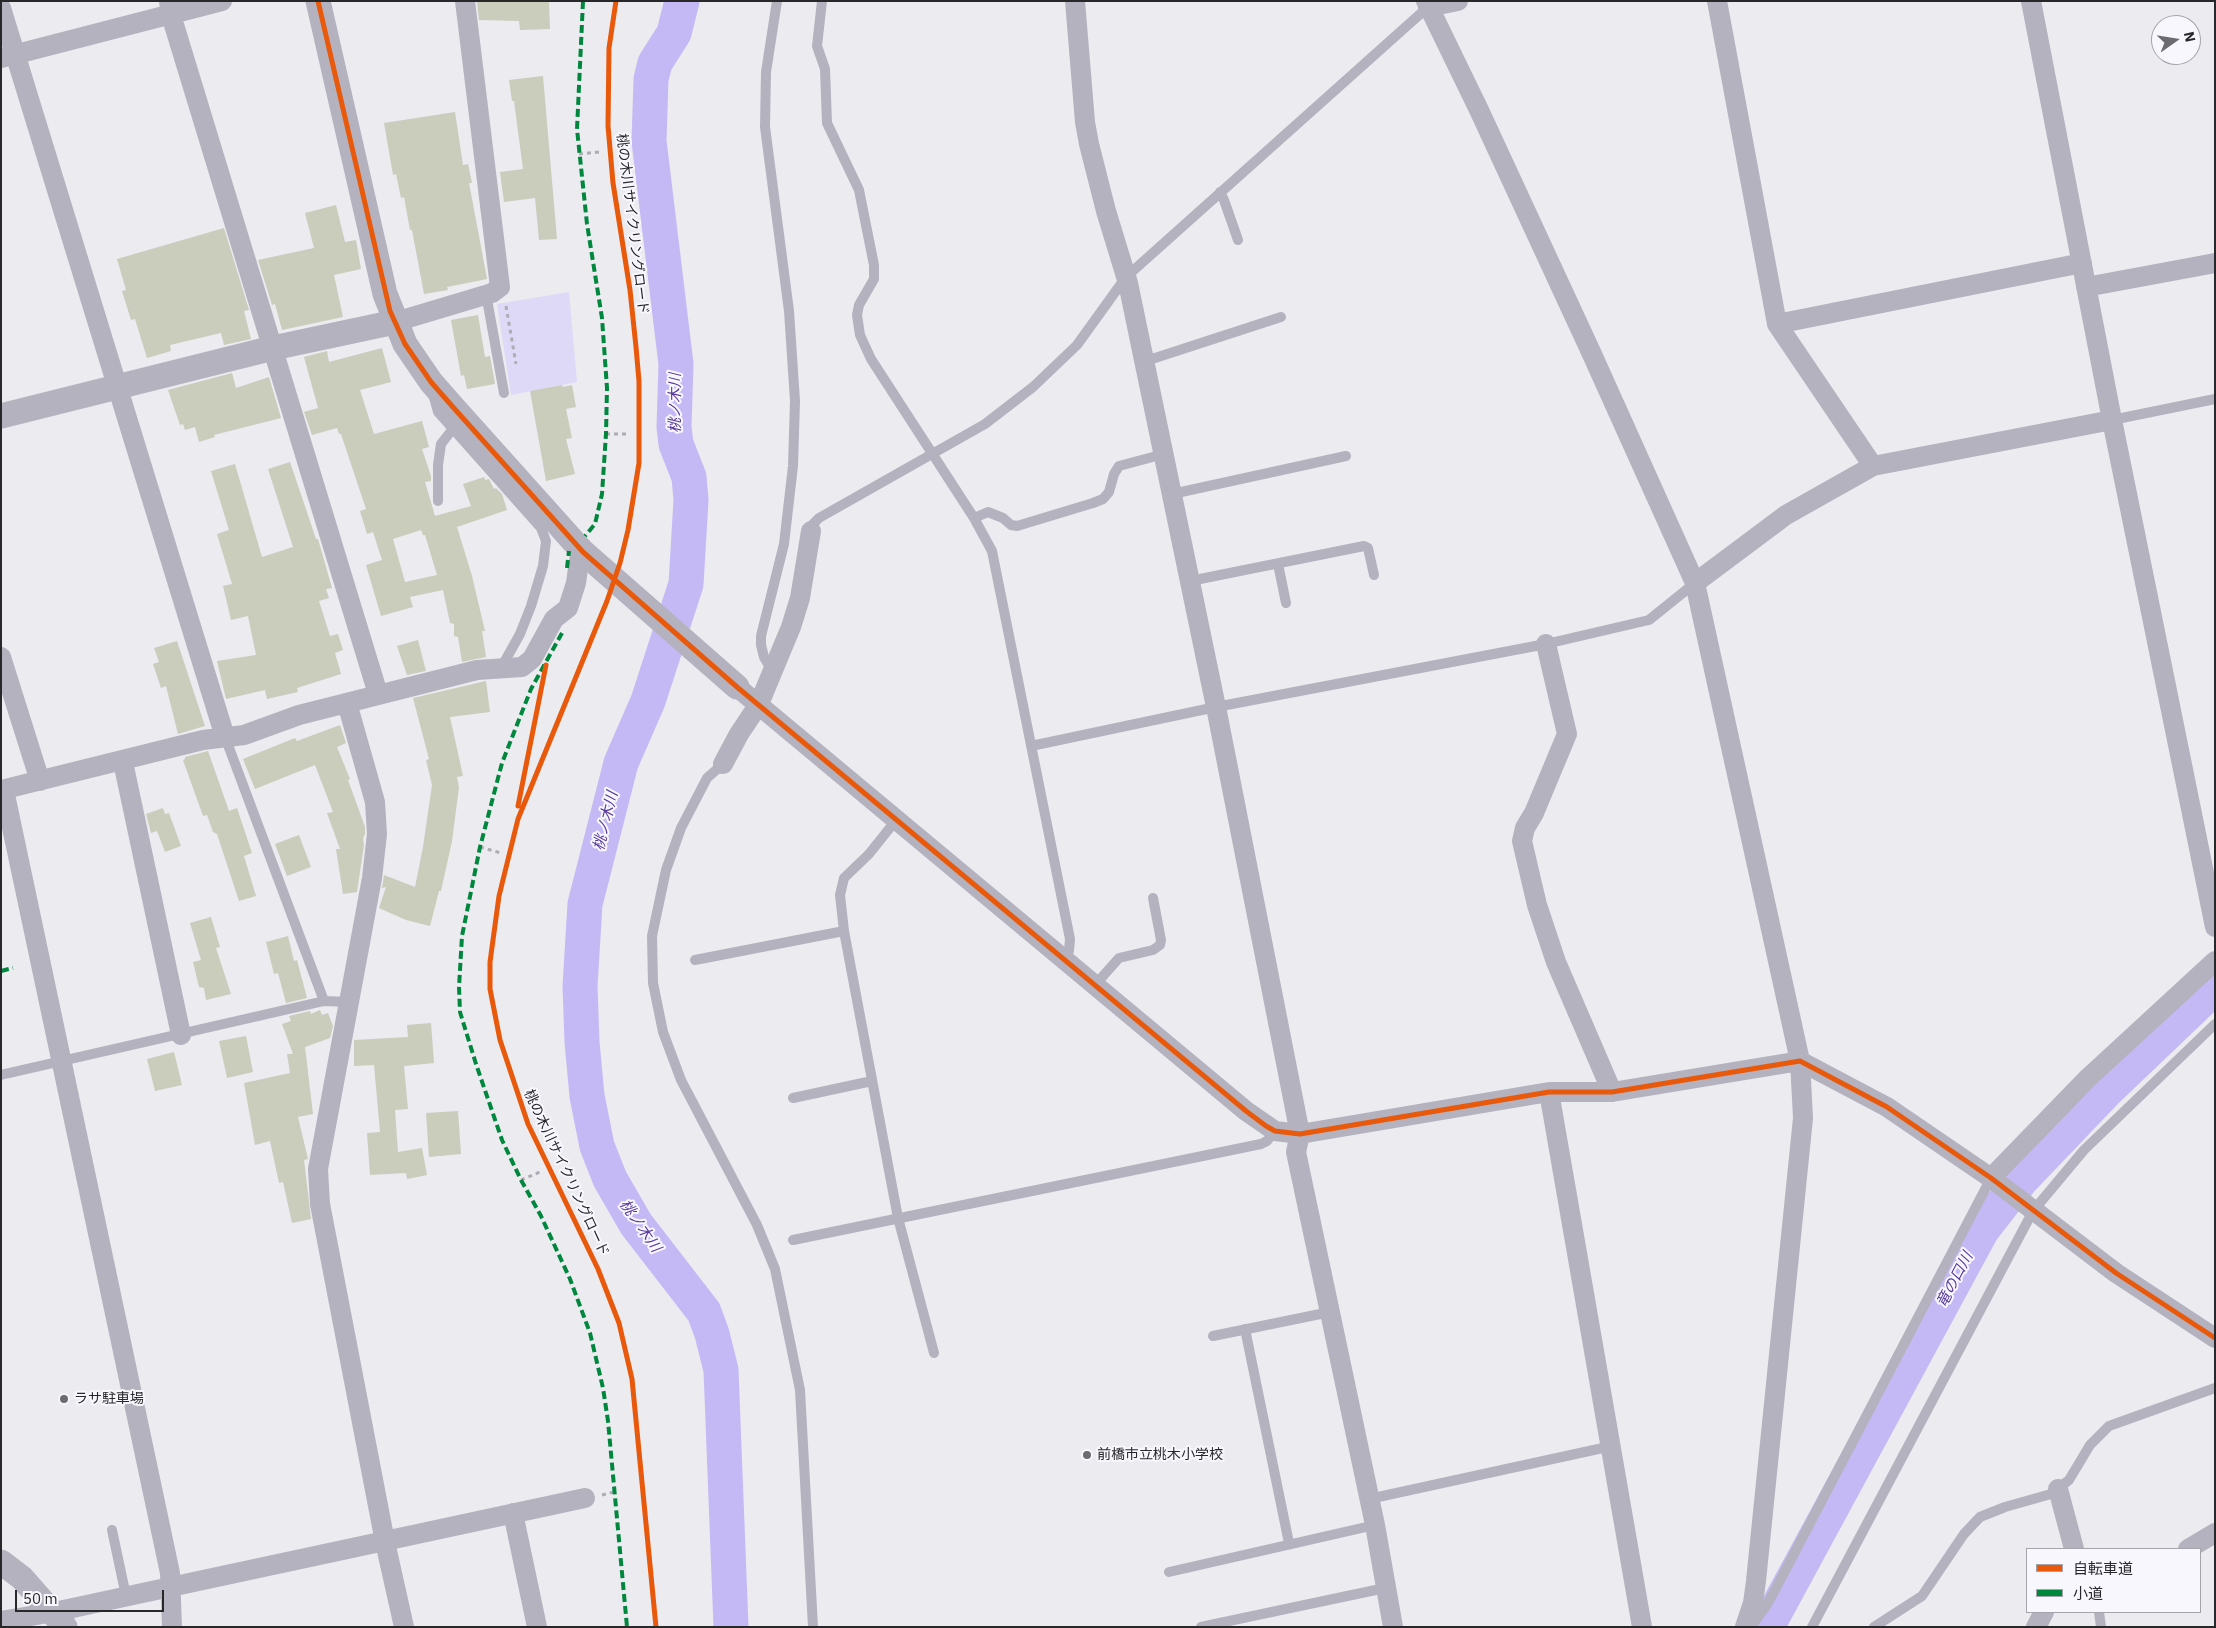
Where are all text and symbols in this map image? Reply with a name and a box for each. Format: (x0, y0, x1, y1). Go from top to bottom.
north arrow (2151, 15, 2201, 65)
text: N (2180, 30, 2200, 44)
street label: 桃の木川サイクリングロード (613, 133, 651, 315)
water label: 桃ノ木川 (667, 373, 685, 433)
water label: 桃ノ木川 (590, 790, 622, 852)
street label: 桃の木川サイクリングロード (520, 1087, 612, 1259)
water label: 桃ノ木川 (615, 1196, 665, 1256)
water label: 竜の口川 (1933, 1249, 1977, 1311)
place label: ラサ駐車場 (74, 1391, 144, 1407)
marker: ラサ駐車場 (58, 1393, 70, 1405)
place label: 前橋市立桃木小学校 (1097, 1447, 1223, 1463)
marker: 前橋市立桃木小学校 (1081, 1449, 1093, 1461)
legend (2026, 1548, 2201, 1613)
text: 自転車道 (2073, 1559, 2133, 1578)
scale bar (18, 1580, 166, 1612)
text: 小道 (2073, 1584, 2103, 1603)
text: 50 m (23, 1589, 58, 1608)

